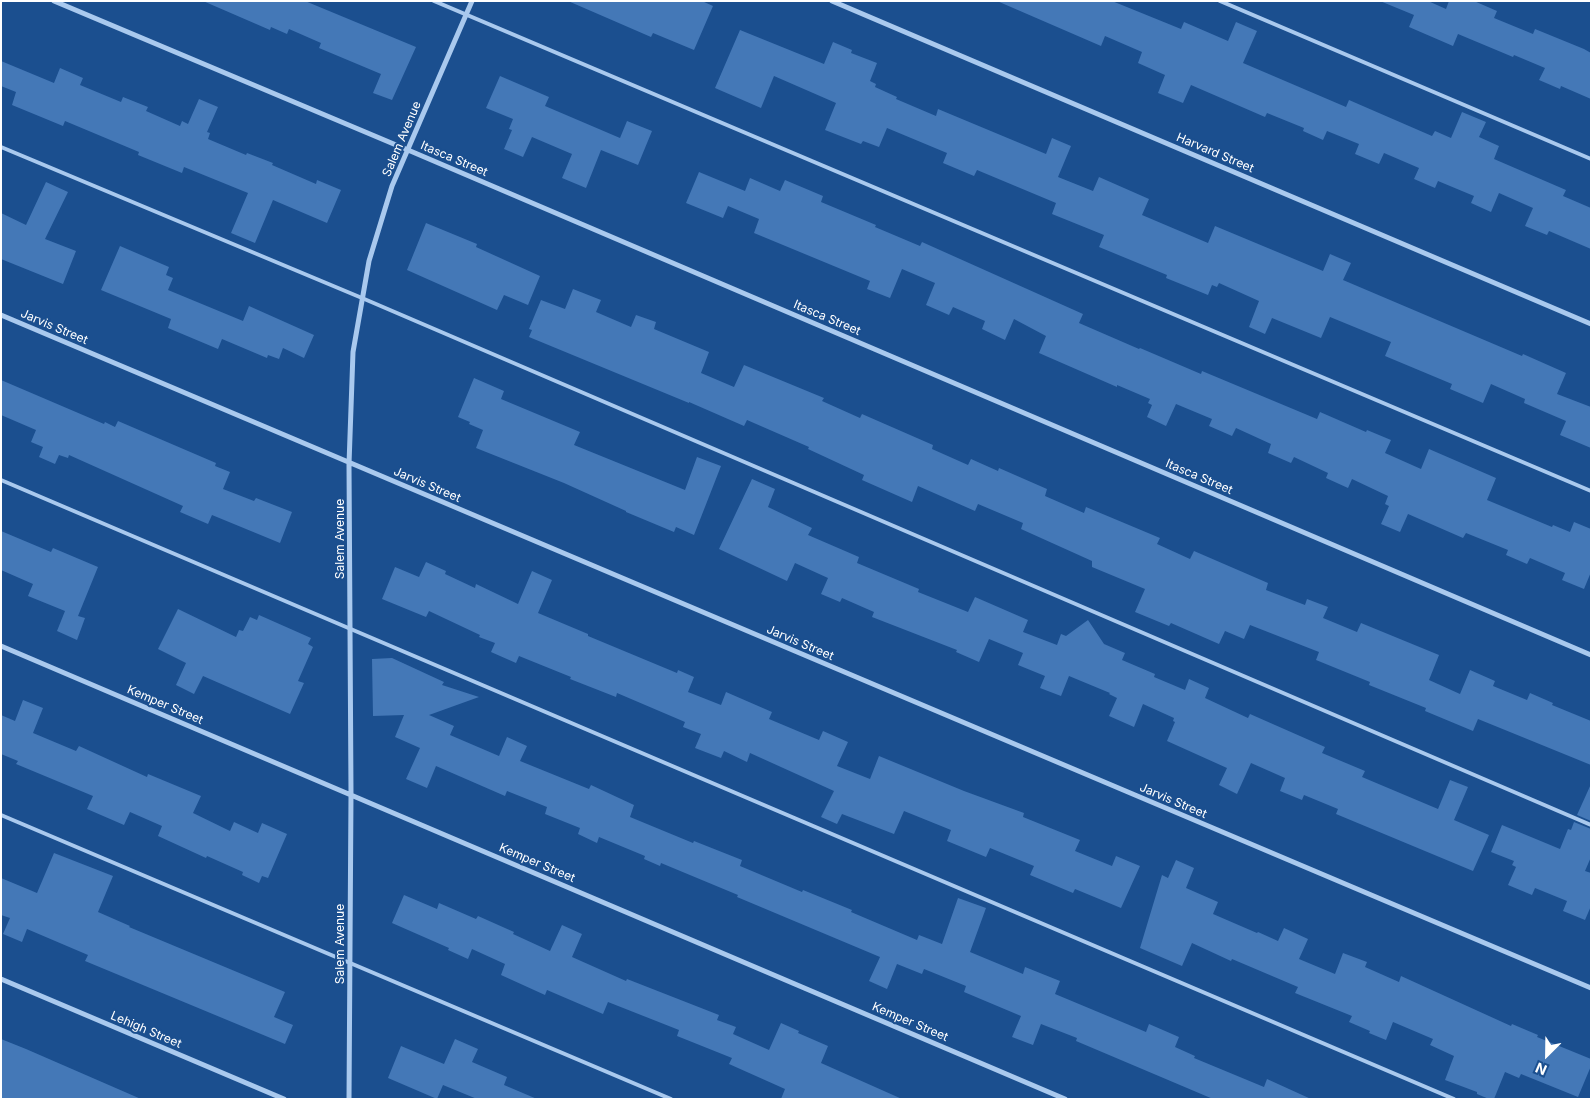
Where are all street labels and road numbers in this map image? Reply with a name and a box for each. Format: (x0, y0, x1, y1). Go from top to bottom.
street label: Salem Avenue (380, 99, 424, 179)
street label: Harvard Street (1174, 130, 1256, 176)
street label: Itasca Street (418, 138, 490, 180)
street label: Itasca Street (791, 297, 863, 339)
street label: Jarvis Street (18, 306, 90, 348)
street label: Itasca Street (1163, 456, 1235, 498)
street label: Jarvis Street (391, 464, 463, 506)
street label: Salem Avenue (333, 499, 347, 579)
street label: Jarvis Street (764, 622, 836, 664)
street label: Kemper Street (125, 683, 205, 727)
street label: Jarvis Street (1137, 780, 1209, 822)
street label: Kemper Street (497, 841, 577, 885)
street label: Salem Avenue (333, 904, 347, 984)
street label: Kemper Street (870, 1000, 950, 1044)
street label: Lehigh Street (108, 1009, 184, 1051)

